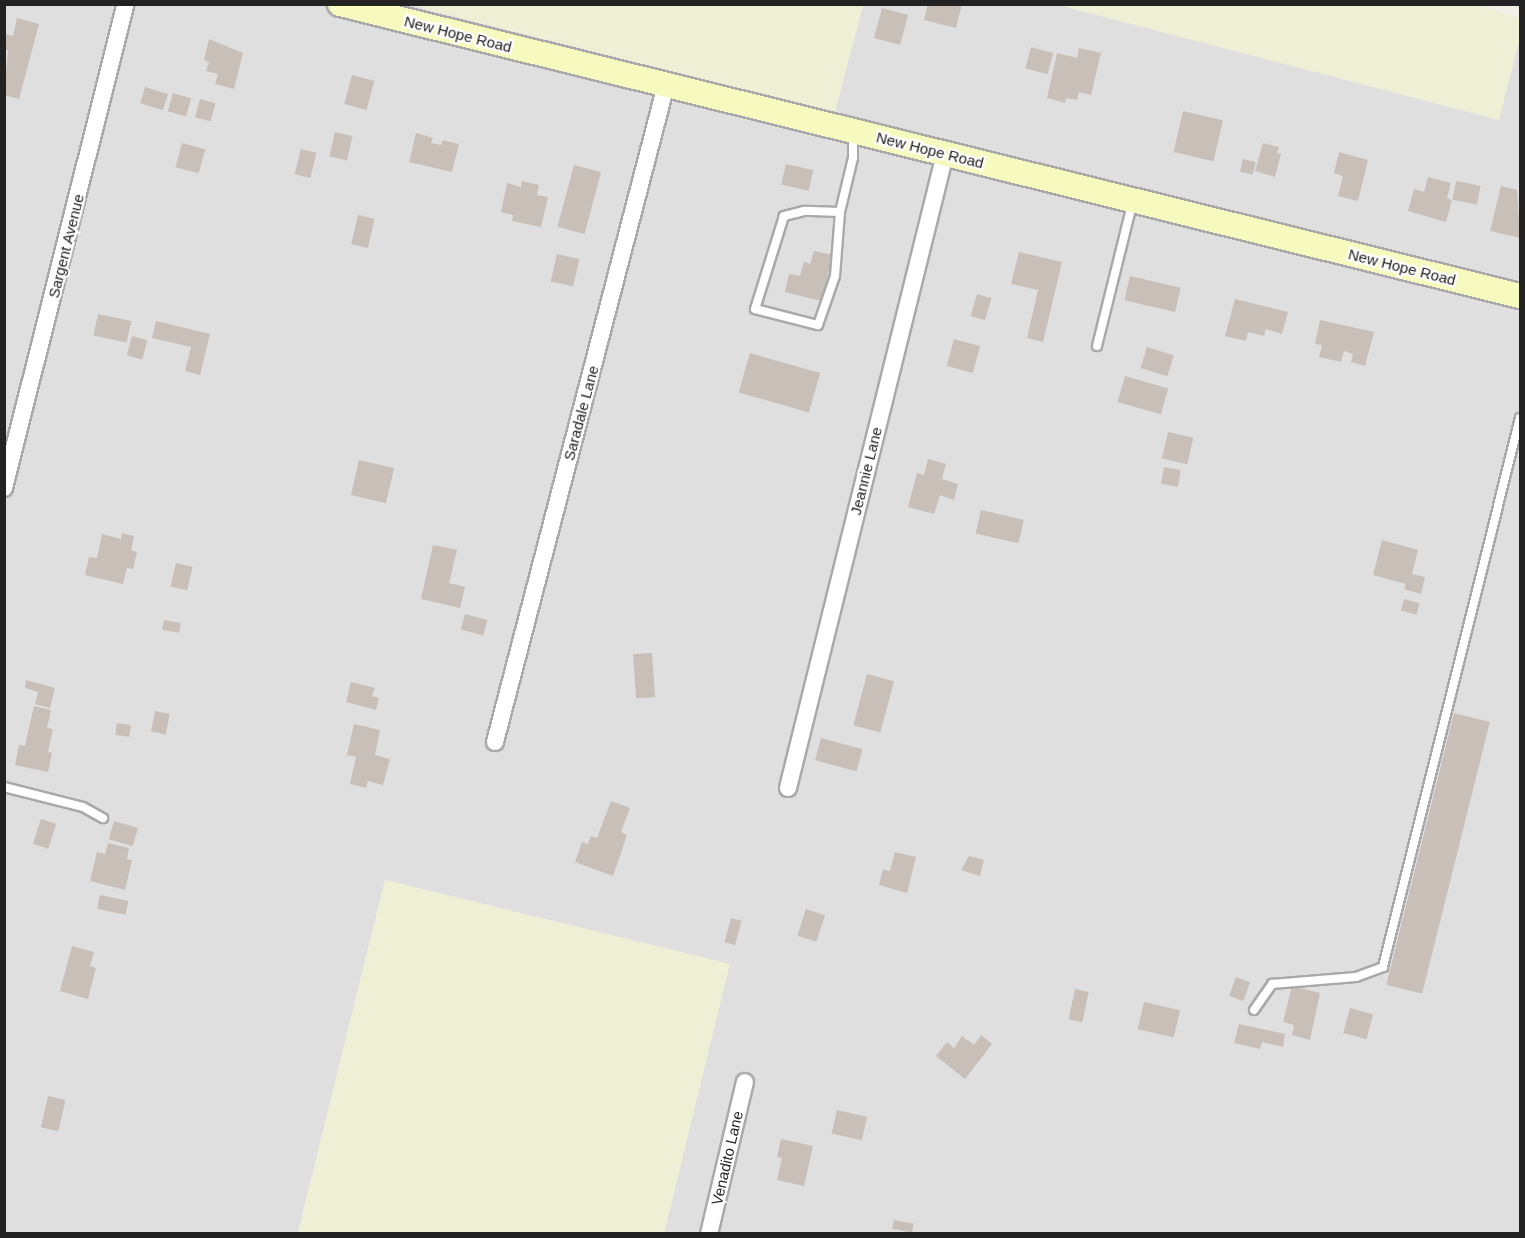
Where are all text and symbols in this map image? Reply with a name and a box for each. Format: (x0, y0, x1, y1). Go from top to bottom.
street label: New Hope Road (402, 12, 514, 56)
street label: New Hope Road (874, 128, 986, 172)
street label: Sargent Avenue (44, 192, 88, 300)
street label: New Hope Road (1346, 245, 1458, 289)
street label: Saradale Lane (560, 364, 602, 462)
street label: Jeannie Lane (846, 425, 886, 517)
street label: Venadito Lane (707, 1109, 747, 1207)

